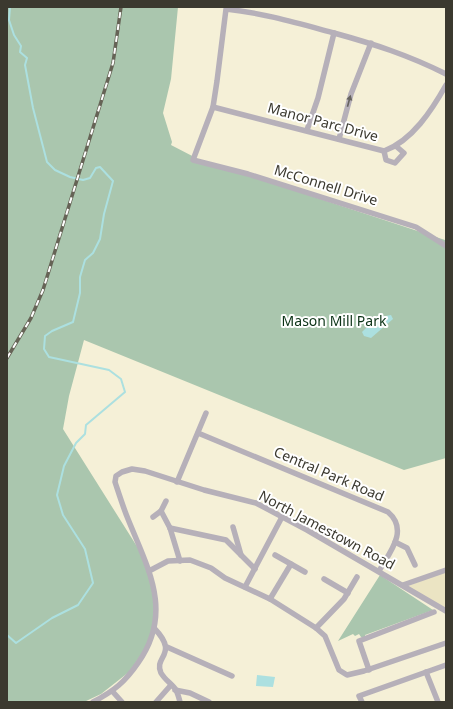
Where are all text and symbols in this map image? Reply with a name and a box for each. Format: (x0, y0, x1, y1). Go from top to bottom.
one-way arrow (346, 95, 352, 107)
street label: Manor Parc Drive (266, 98, 381, 145)
street label: McConnell Drive (272, 160, 380, 209)
park label: Mason Mill Park (282, 311, 387, 330)
street label: Central Park Road (271, 442, 387, 505)
street label: North Jamestown Road (256, 486, 399, 574)

